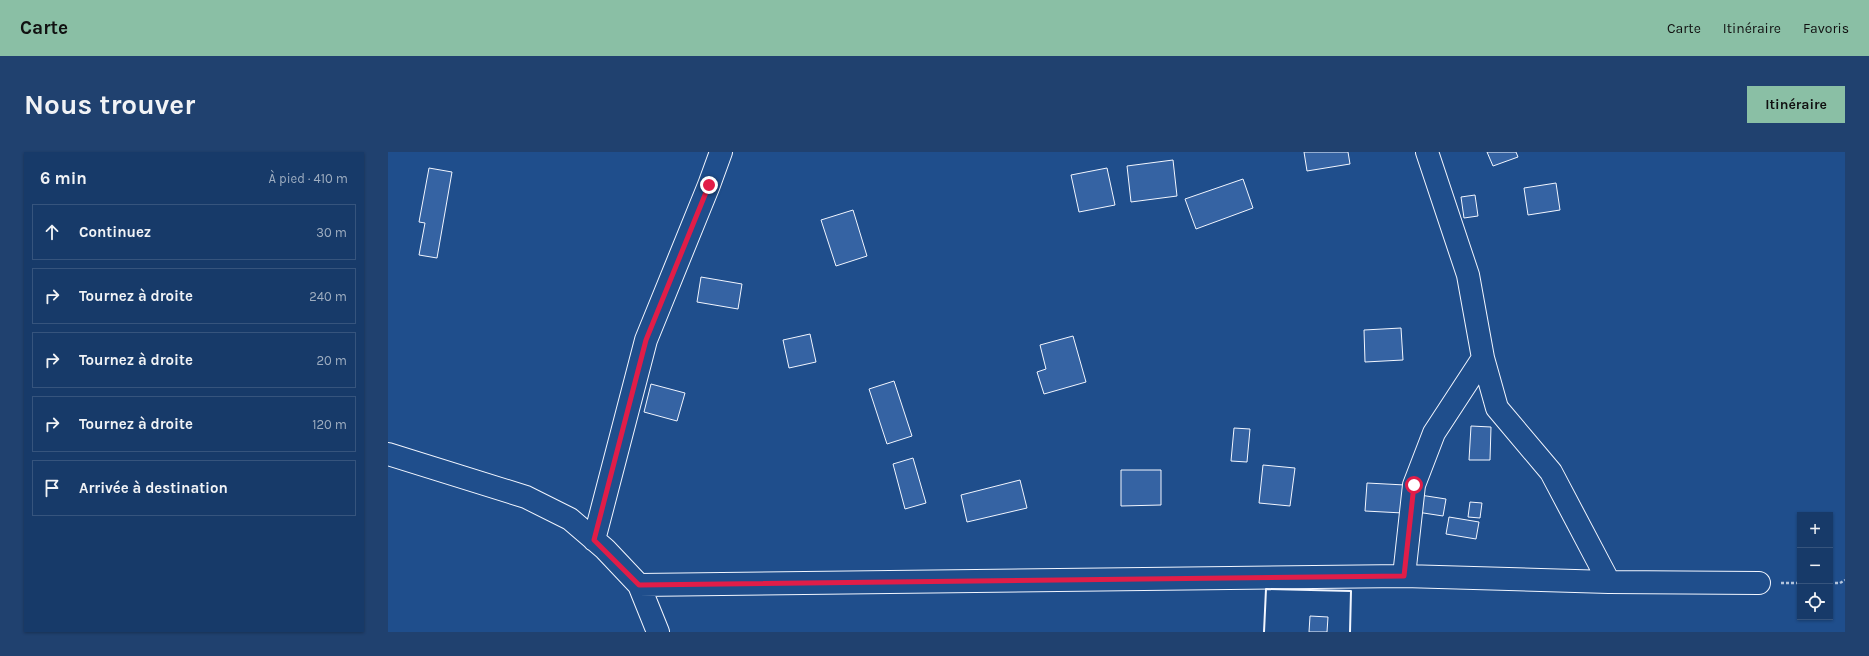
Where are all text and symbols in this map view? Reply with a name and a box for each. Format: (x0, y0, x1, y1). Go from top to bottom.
text: Carte (20, 17, 68, 39)
text: Carte (1667, 20, 1701, 37)
text: Itinéraire (1723, 20, 1781, 37)
text: Favoris (1803, 20, 1849, 37)
button: Itinéraire (1747, 86, 1845, 123)
text: Nous trouver (24, 88, 195, 121)
text: 6 min (40, 168, 87, 188)
text: À pied · 410 m (269, 171, 348, 186)
route end (700, 176, 718, 194)
icon: ahead (41, 221, 63, 243)
text: Continuez (79, 223, 151, 241)
text: 30 m (316, 225, 347, 240)
icon: right (41, 285, 63, 307)
text: Tournez à droite (79, 287, 193, 305)
text: 240 m (309, 289, 347, 304)
icon: right (41, 349, 63, 371)
text: Tournez à droite (79, 351, 193, 369)
text: 20 m (317, 353, 347, 368)
icon: right (41, 413, 63, 435)
text: Tournez à droite (79, 415, 193, 433)
text: 120 m (312, 417, 347, 432)
route start (1405, 476, 1423, 494)
icon: arrive (41, 477, 63, 499)
text: Arrivée à destination (79, 479, 228, 497)
map controls (1797, 512, 1833, 620)
button: + (1797, 512, 1833, 548)
button: − (1797, 548, 1833, 584)
button: locate (1797, 584, 1833, 620)

